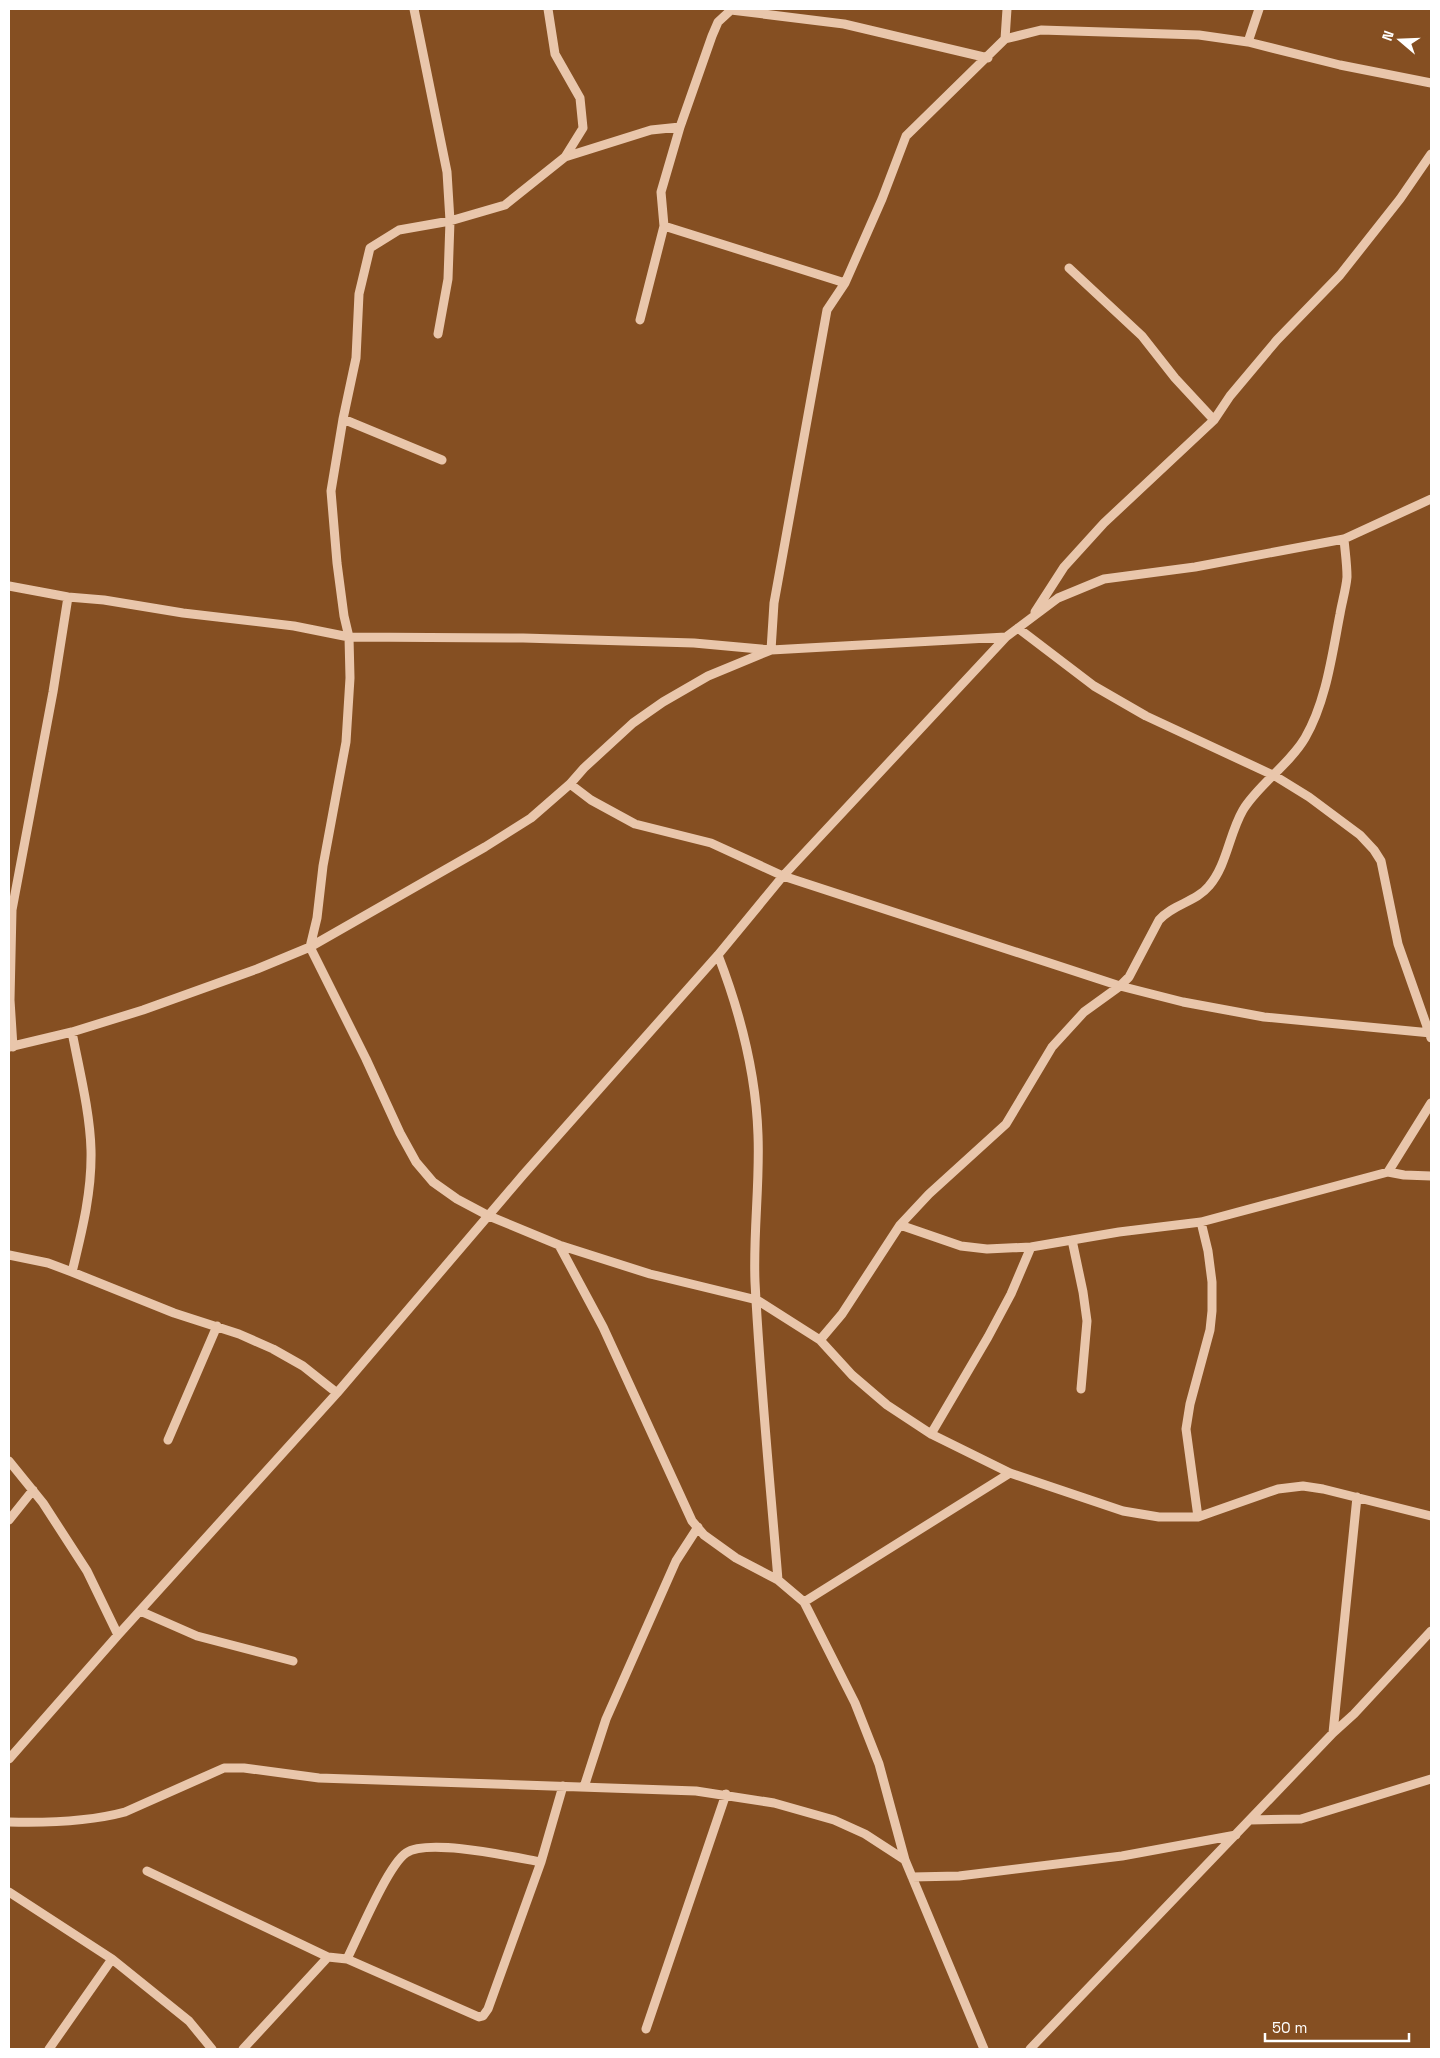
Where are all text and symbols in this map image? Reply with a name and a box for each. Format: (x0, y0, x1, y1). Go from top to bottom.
north arrow (1375, 15, 1425, 65)
text: N (1378, 28, 1398, 43)
scale bar (1265, 2010, 1409, 2042)
text: 50 m (1272, 2018, 1307, 2037)

